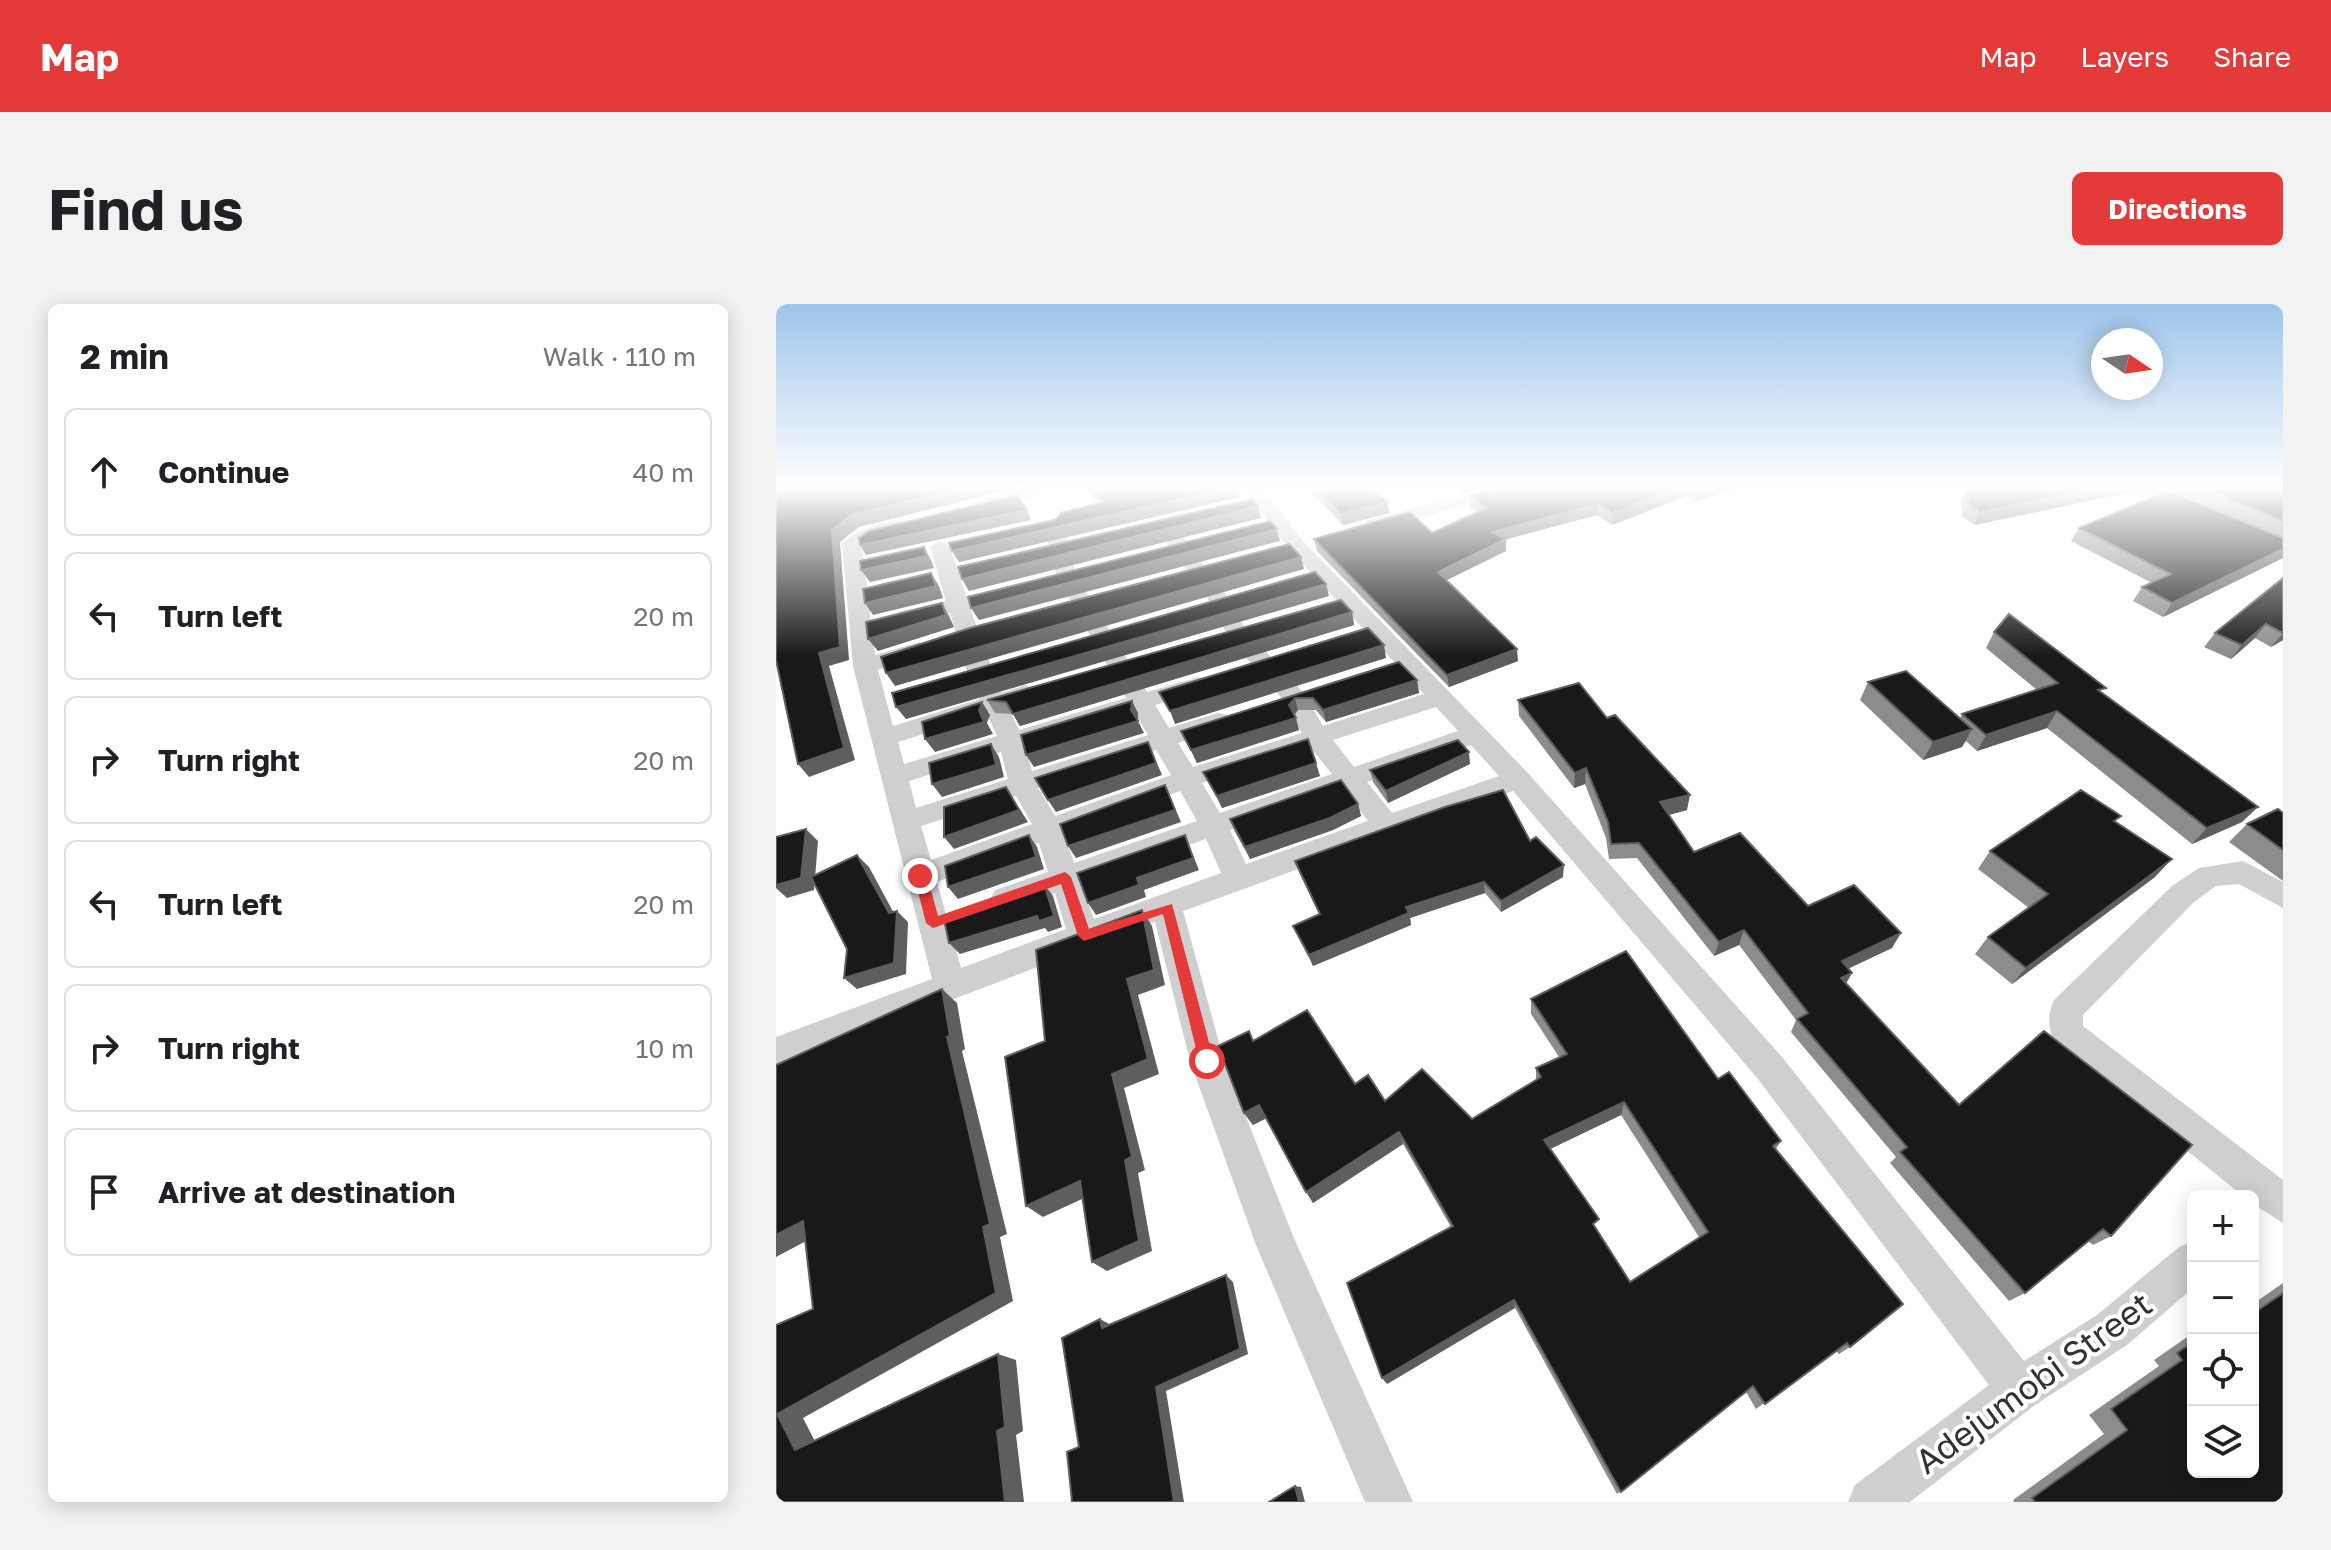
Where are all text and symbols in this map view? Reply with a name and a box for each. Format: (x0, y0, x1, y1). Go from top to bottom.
text: Map (40, 34, 119, 79)
text: Map (1979, 40, 2037, 73)
text: Layers (2081, 40, 2169, 73)
text: Share (2213, 40, 2291, 73)
button: Directions (2072, 172, 2283, 245)
text: Find us (48, 175, 244, 242)
north arrow (2091, 328, 2163, 400)
text: 2 min (80, 336, 169, 376)
text: Walk · 110 m (543, 341, 696, 372)
icon: ahead (82, 450, 126, 494)
text: Continue (158, 454, 289, 490)
text: 40 m (633, 457, 694, 488)
icon: left (82, 594, 126, 638)
text: Turn left (158, 598, 283, 634)
text: 20 m (633, 601, 694, 632)
icon: right (82, 738, 126, 782)
text: Turn right (158, 742, 300, 778)
text: 20 m (633, 745, 694, 776)
route end (902, 858, 938, 894)
icon: left (82, 882, 126, 926)
text: Turn left (158, 886, 283, 922)
text: 20 m (633, 889, 694, 920)
icon: right (82, 1026, 126, 1070)
text: Turn right (158, 1030, 300, 1066)
text: 10 m (636, 1033, 694, 1064)
route start (1189, 1043, 1225, 1079)
icon: arrive (82, 1170, 126, 1214)
text: Arrive at destination (158, 1174, 455, 1210)
map controls (2187, 1190, 2259, 1478)
button: + (2187, 1190, 2259, 1262)
button: − (2187, 1262, 2259, 1334)
street label: Adejumobi Street (1907, 1283, 2159, 1481)
button: locate (2187, 1334, 2259, 1406)
button: layers (2187, 1406, 2259, 1478)

